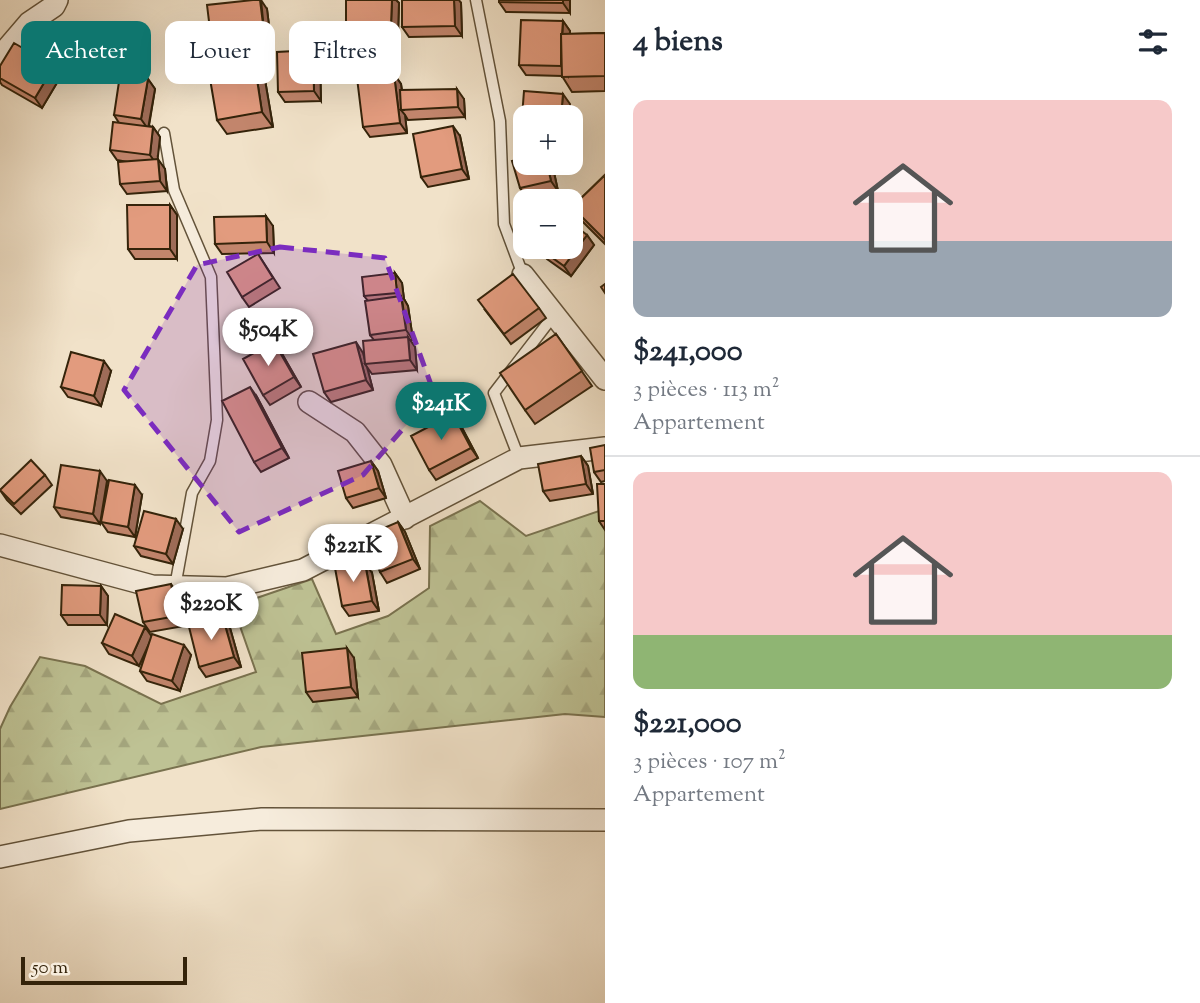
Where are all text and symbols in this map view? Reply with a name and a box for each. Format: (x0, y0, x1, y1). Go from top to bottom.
chip: Acheter (21, 21, 151, 84)
chip: Louer (165, 21, 275, 84)
chip: Filtres (289, 21, 401, 84)
text: 4 biens (633, 21, 723, 64)
icon: filters (1134, 23, 1172, 61)
map controls (513, 105, 583, 259)
button: + (513, 105, 583, 175)
icon: home (840, 145, 966, 271)
button: − (513, 189, 583, 259)
pin: $504K (219, 308, 317, 368)
text: $504K (238, 314, 298, 347)
text: $241,000 (633, 331, 743, 374)
text: 3 pièces · 113 m² (633, 374, 779, 407)
pin: $241K (392, 382, 490, 442)
text: $241K (411, 388, 471, 421)
text: Appartement (633, 407, 765, 440)
icon: home (840, 517, 966, 643)
pin: $221K (304, 524, 402, 584)
text: $221K (324, 530, 382, 563)
pin: $220K (162, 582, 260, 642)
text: $220K (180, 588, 242, 621)
text: $221,000 (633, 703, 742, 746)
text: 3 pièces · 107 m² (633, 746, 786, 779)
text: Appartement (633, 779, 765, 812)
scale bar (21, 954, 187, 986)
text: 50 m (32, 955, 68, 982)

